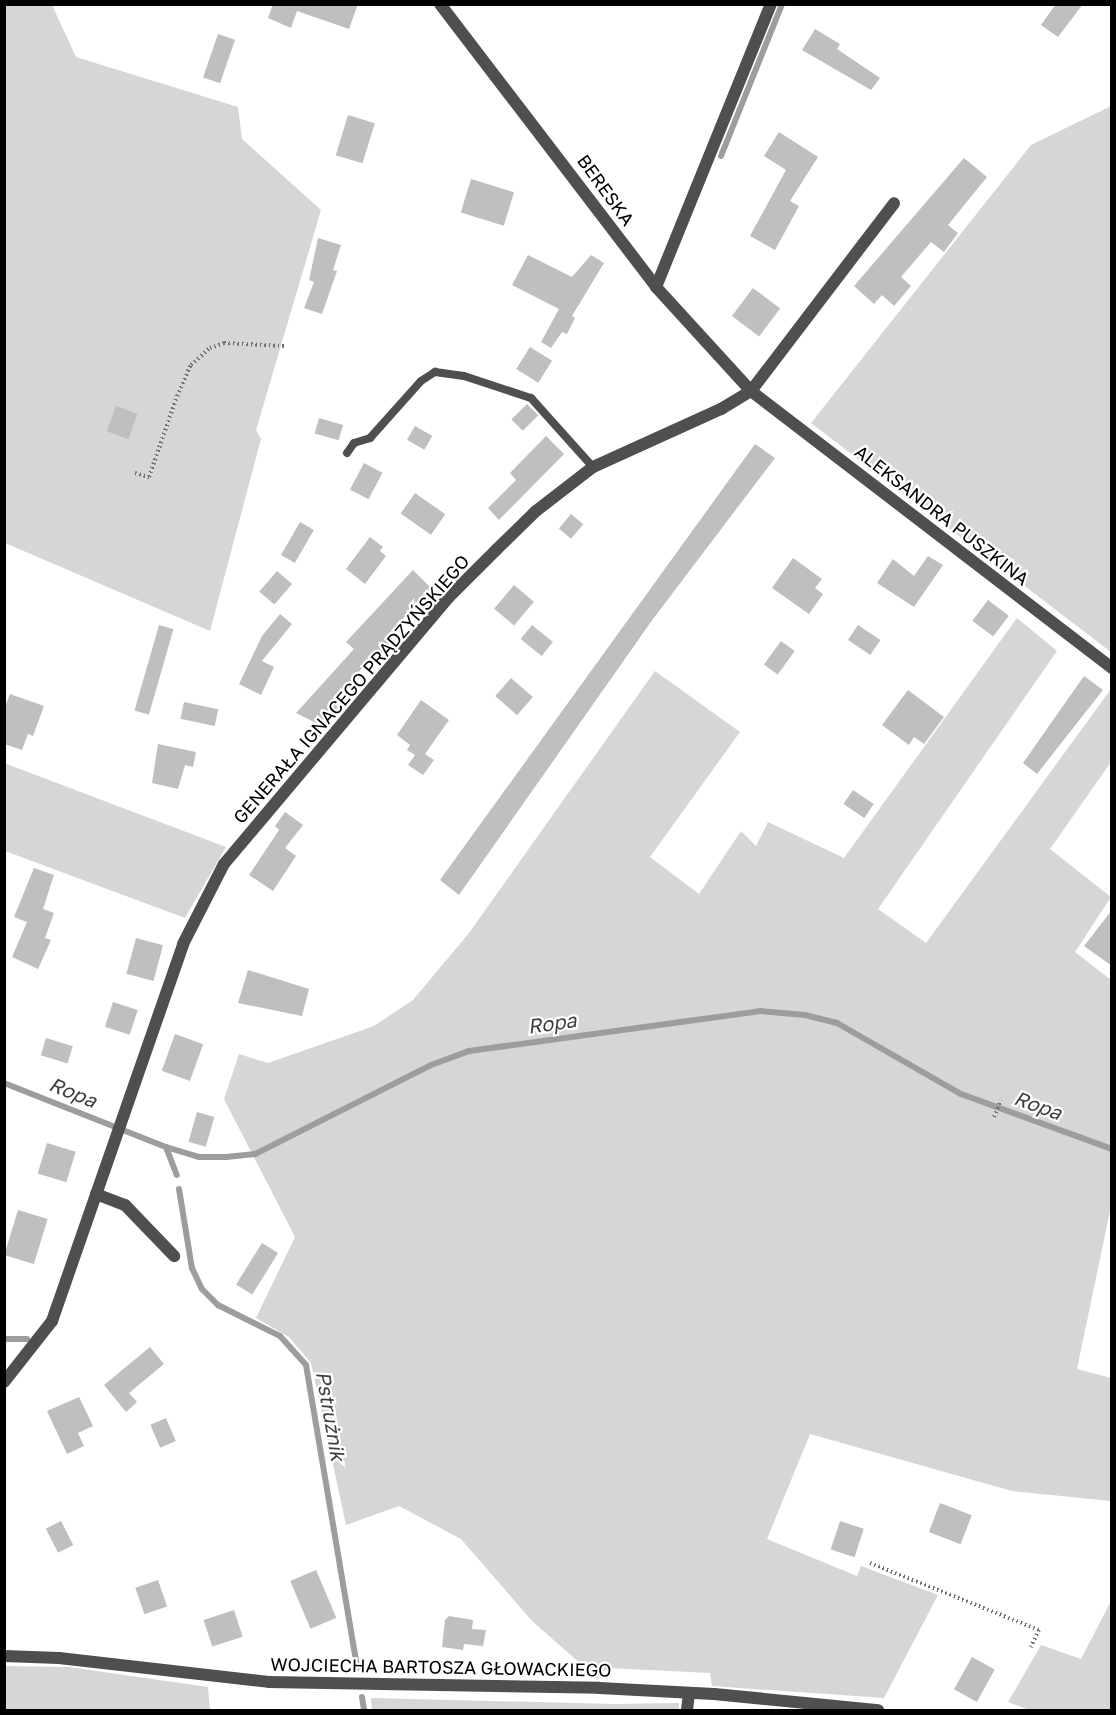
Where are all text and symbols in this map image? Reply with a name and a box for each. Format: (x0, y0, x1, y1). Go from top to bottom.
street label: BERESKA (573, 150, 639, 230)
street label: ALEKSANDRA PUSZKINA (851, 440, 1033, 590)
street label: GENERAŁA IGNACEGO PRĄDZYŃSKIEGO (228, 550, 474, 828)
water label: Ropa (526, 1008, 578, 1038)
water label: Ropa (46, 1072, 100, 1112)
water label: Ropa (1011, 1085, 1065, 1125)
water label: Pstrużnik (311, 1369, 351, 1463)
street label: WOJCIECHA BARTOSZA GŁOWACKIEGO (270, 1653, 612, 1681)

